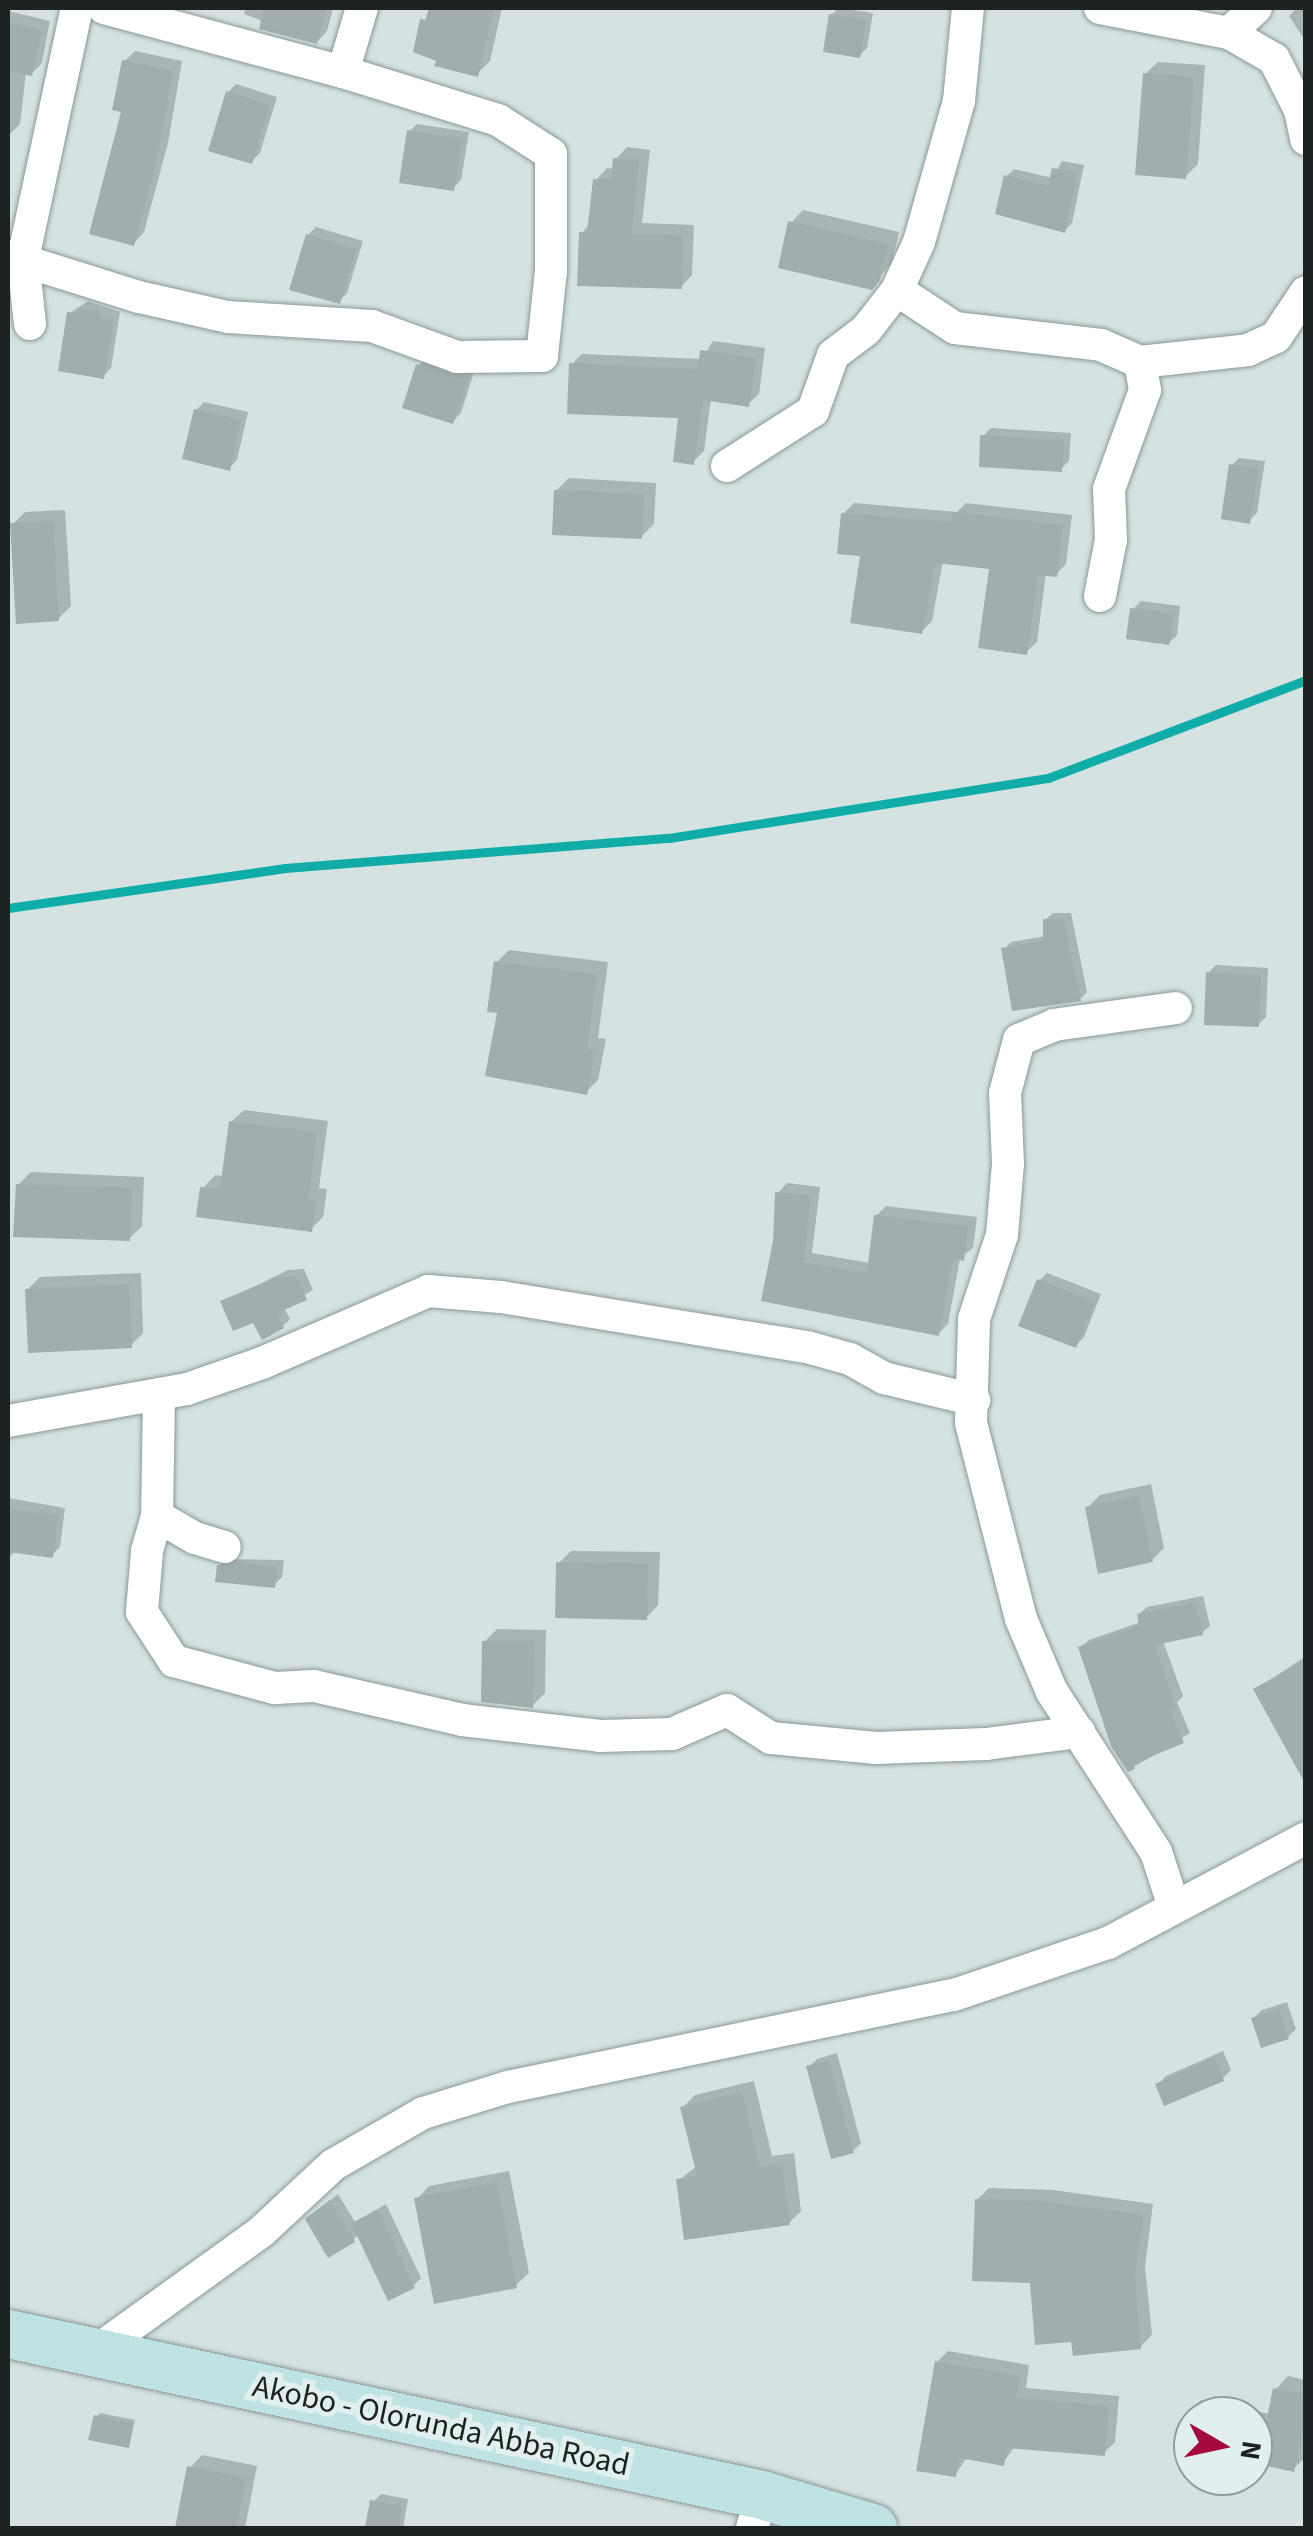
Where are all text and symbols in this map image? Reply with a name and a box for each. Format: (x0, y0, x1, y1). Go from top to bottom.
street label: Akobo - Olorunda Abba Road (249, 2367, 633, 2485)
north arrow (1173, 2396, 1273, 2496)
text: N (1229, 2438, 1272, 2463)

